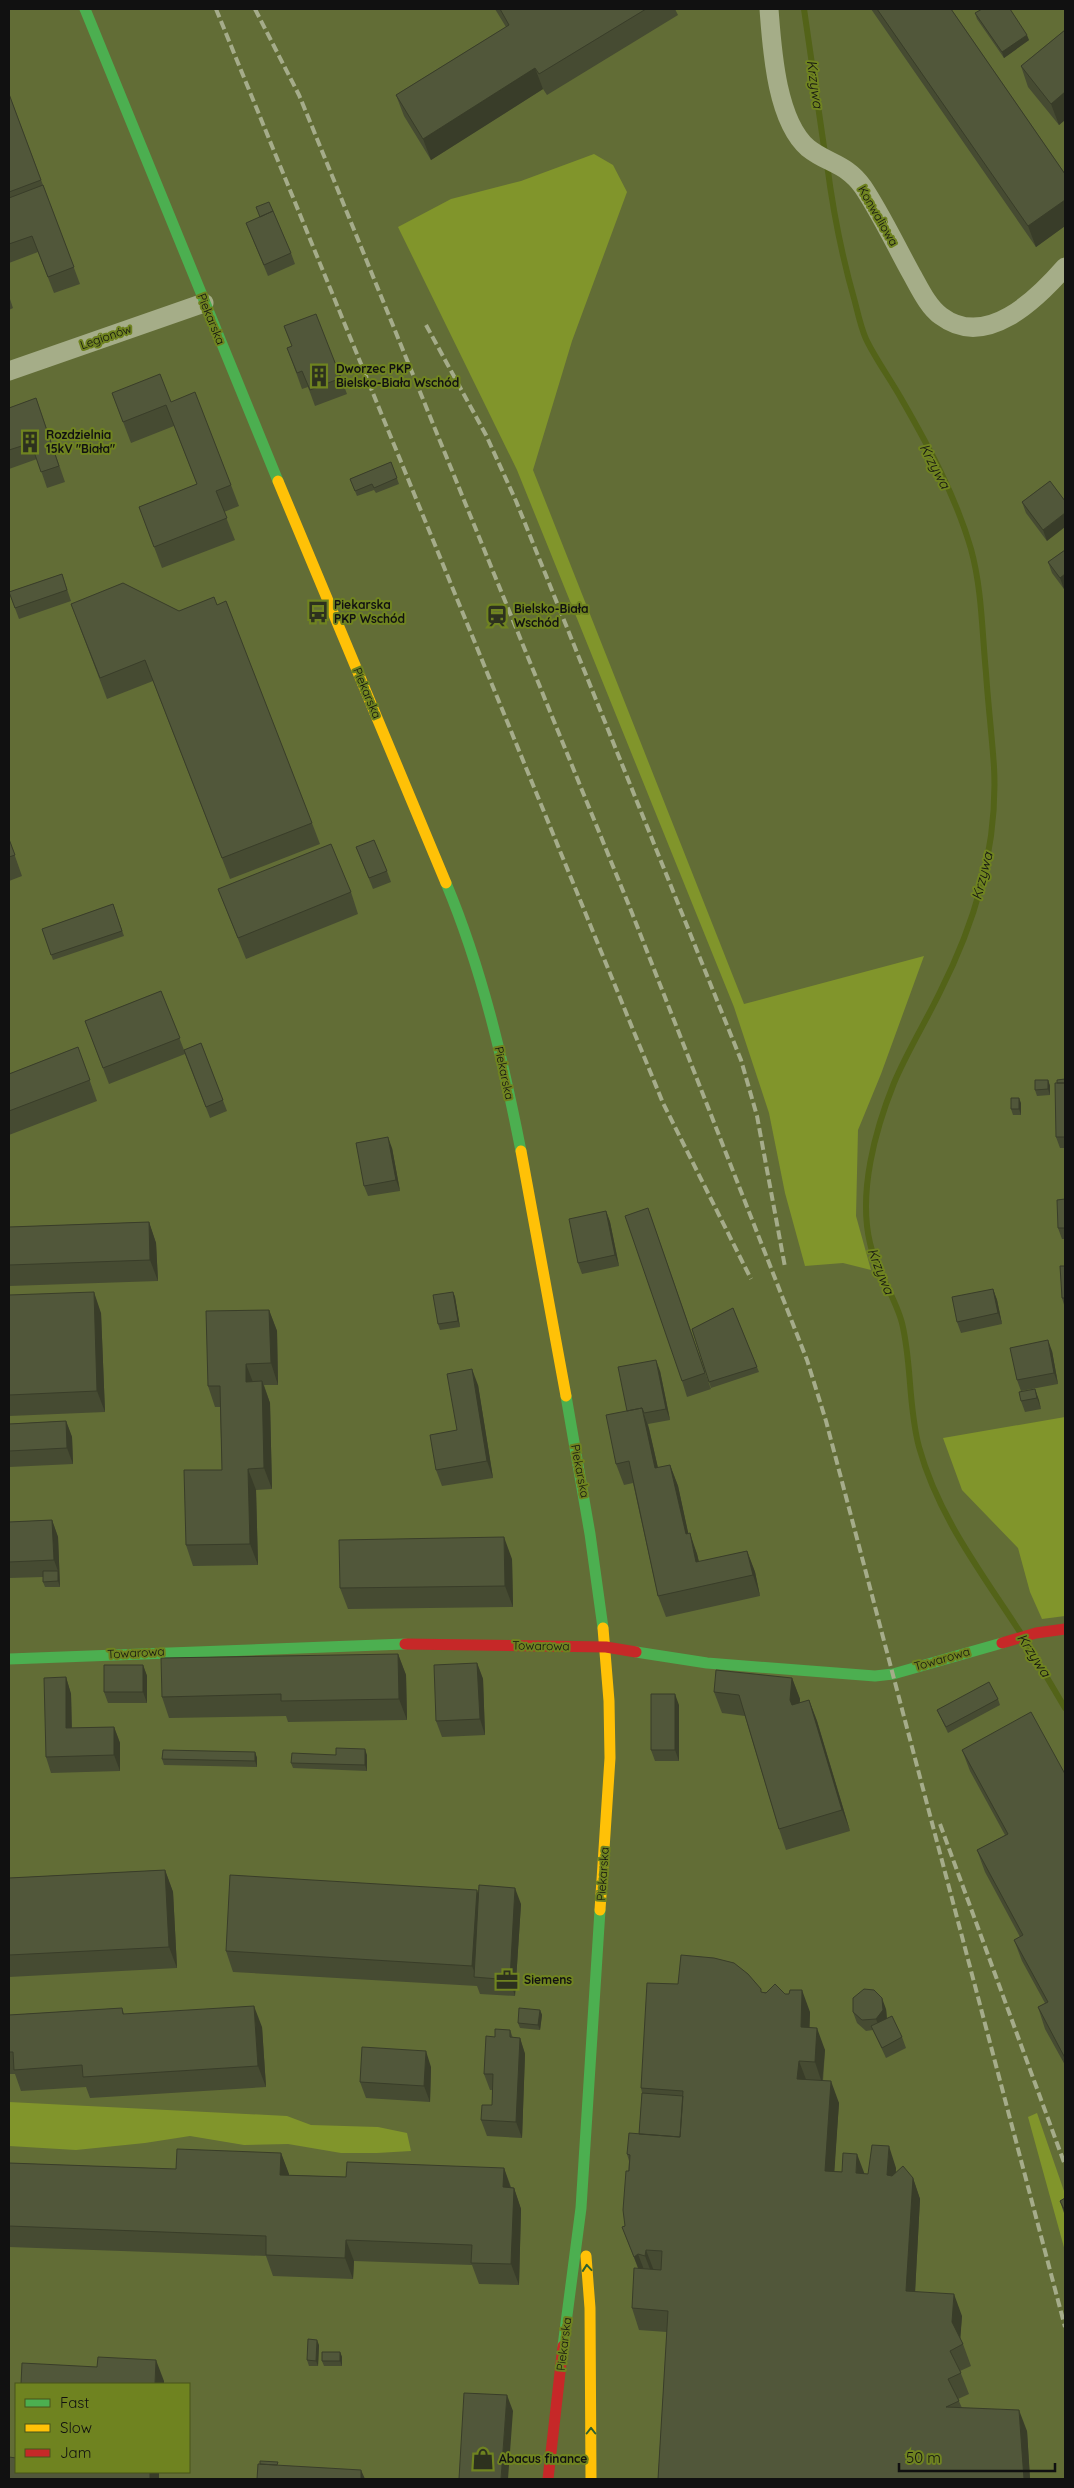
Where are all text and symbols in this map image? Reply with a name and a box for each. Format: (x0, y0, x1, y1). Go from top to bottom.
water label: Krzywa (803, 59, 827, 111)
street label: Konwaliowa (855, 183, 902, 249)
street label: Piekarska (194, 291, 229, 347)
street label: Legionów (78, 321, 134, 352)
place label: Dworzec PKP Bielsko-Biała Wschód (336, 361, 459, 390)
building icon: Dworzec PKP Bielsko-Biała Wschód (306, 363, 332, 389)
place label: Rozdzielnia 15kV "Biała" (46, 427, 115, 456)
building icon: Rozdzielnia 15kV "Biała" (17, 429, 43, 455)
water label: Krzywa (916, 440, 955, 493)
place label: Piekarska PKP Wschód (334, 597, 405, 626)
bus stop icon: Piekarska PKP Wschód (305, 599, 331, 625)
place label: Bielsko-Biała Wschód (514, 601, 589, 630)
station icon: Bielsko-Biała Wschód (484, 603, 510, 629)
street label: Piekarska (350, 665, 385, 721)
water label: Krzywa (967, 849, 997, 902)
street label: Piekarska (492, 1045, 517, 1101)
water label: Krzywa (864, 1245, 899, 1298)
street label: Piekarska (568, 1443, 593, 1499)
water label: Krzywa (1013, 1630, 1056, 1681)
street label: Towarowa (512, 1638, 570, 1653)
street label: Towarowa (912, 1643, 971, 1674)
street label: Towarowa (107, 1644, 165, 1661)
street label: Piekarska (593, 1846, 612, 1901)
office icon: Siemens (494, 1967, 520, 1993)
place label: Siemens (524, 1972, 572, 1987)
one-way arrow (582, 2264, 593, 2272)
street label: Piekarska (553, 2316, 574, 2372)
legend (15, 2383, 190, 2473)
text: Fast (60, 2393, 89, 2412)
text: Slow (60, 2418, 92, 2437)
one-way arrow (586, 2426, 596, 2434)
scale bar (899, 2440, 1055, 2472)
text: Jam (60, 2443, 91, 2462)
shop icon: Abacus finance (470, 2446, 496, 2472)
text: 50 m (906, 2448, 941, 2467)
place label: Abacus finance (499, 2451, 587, 2466)

